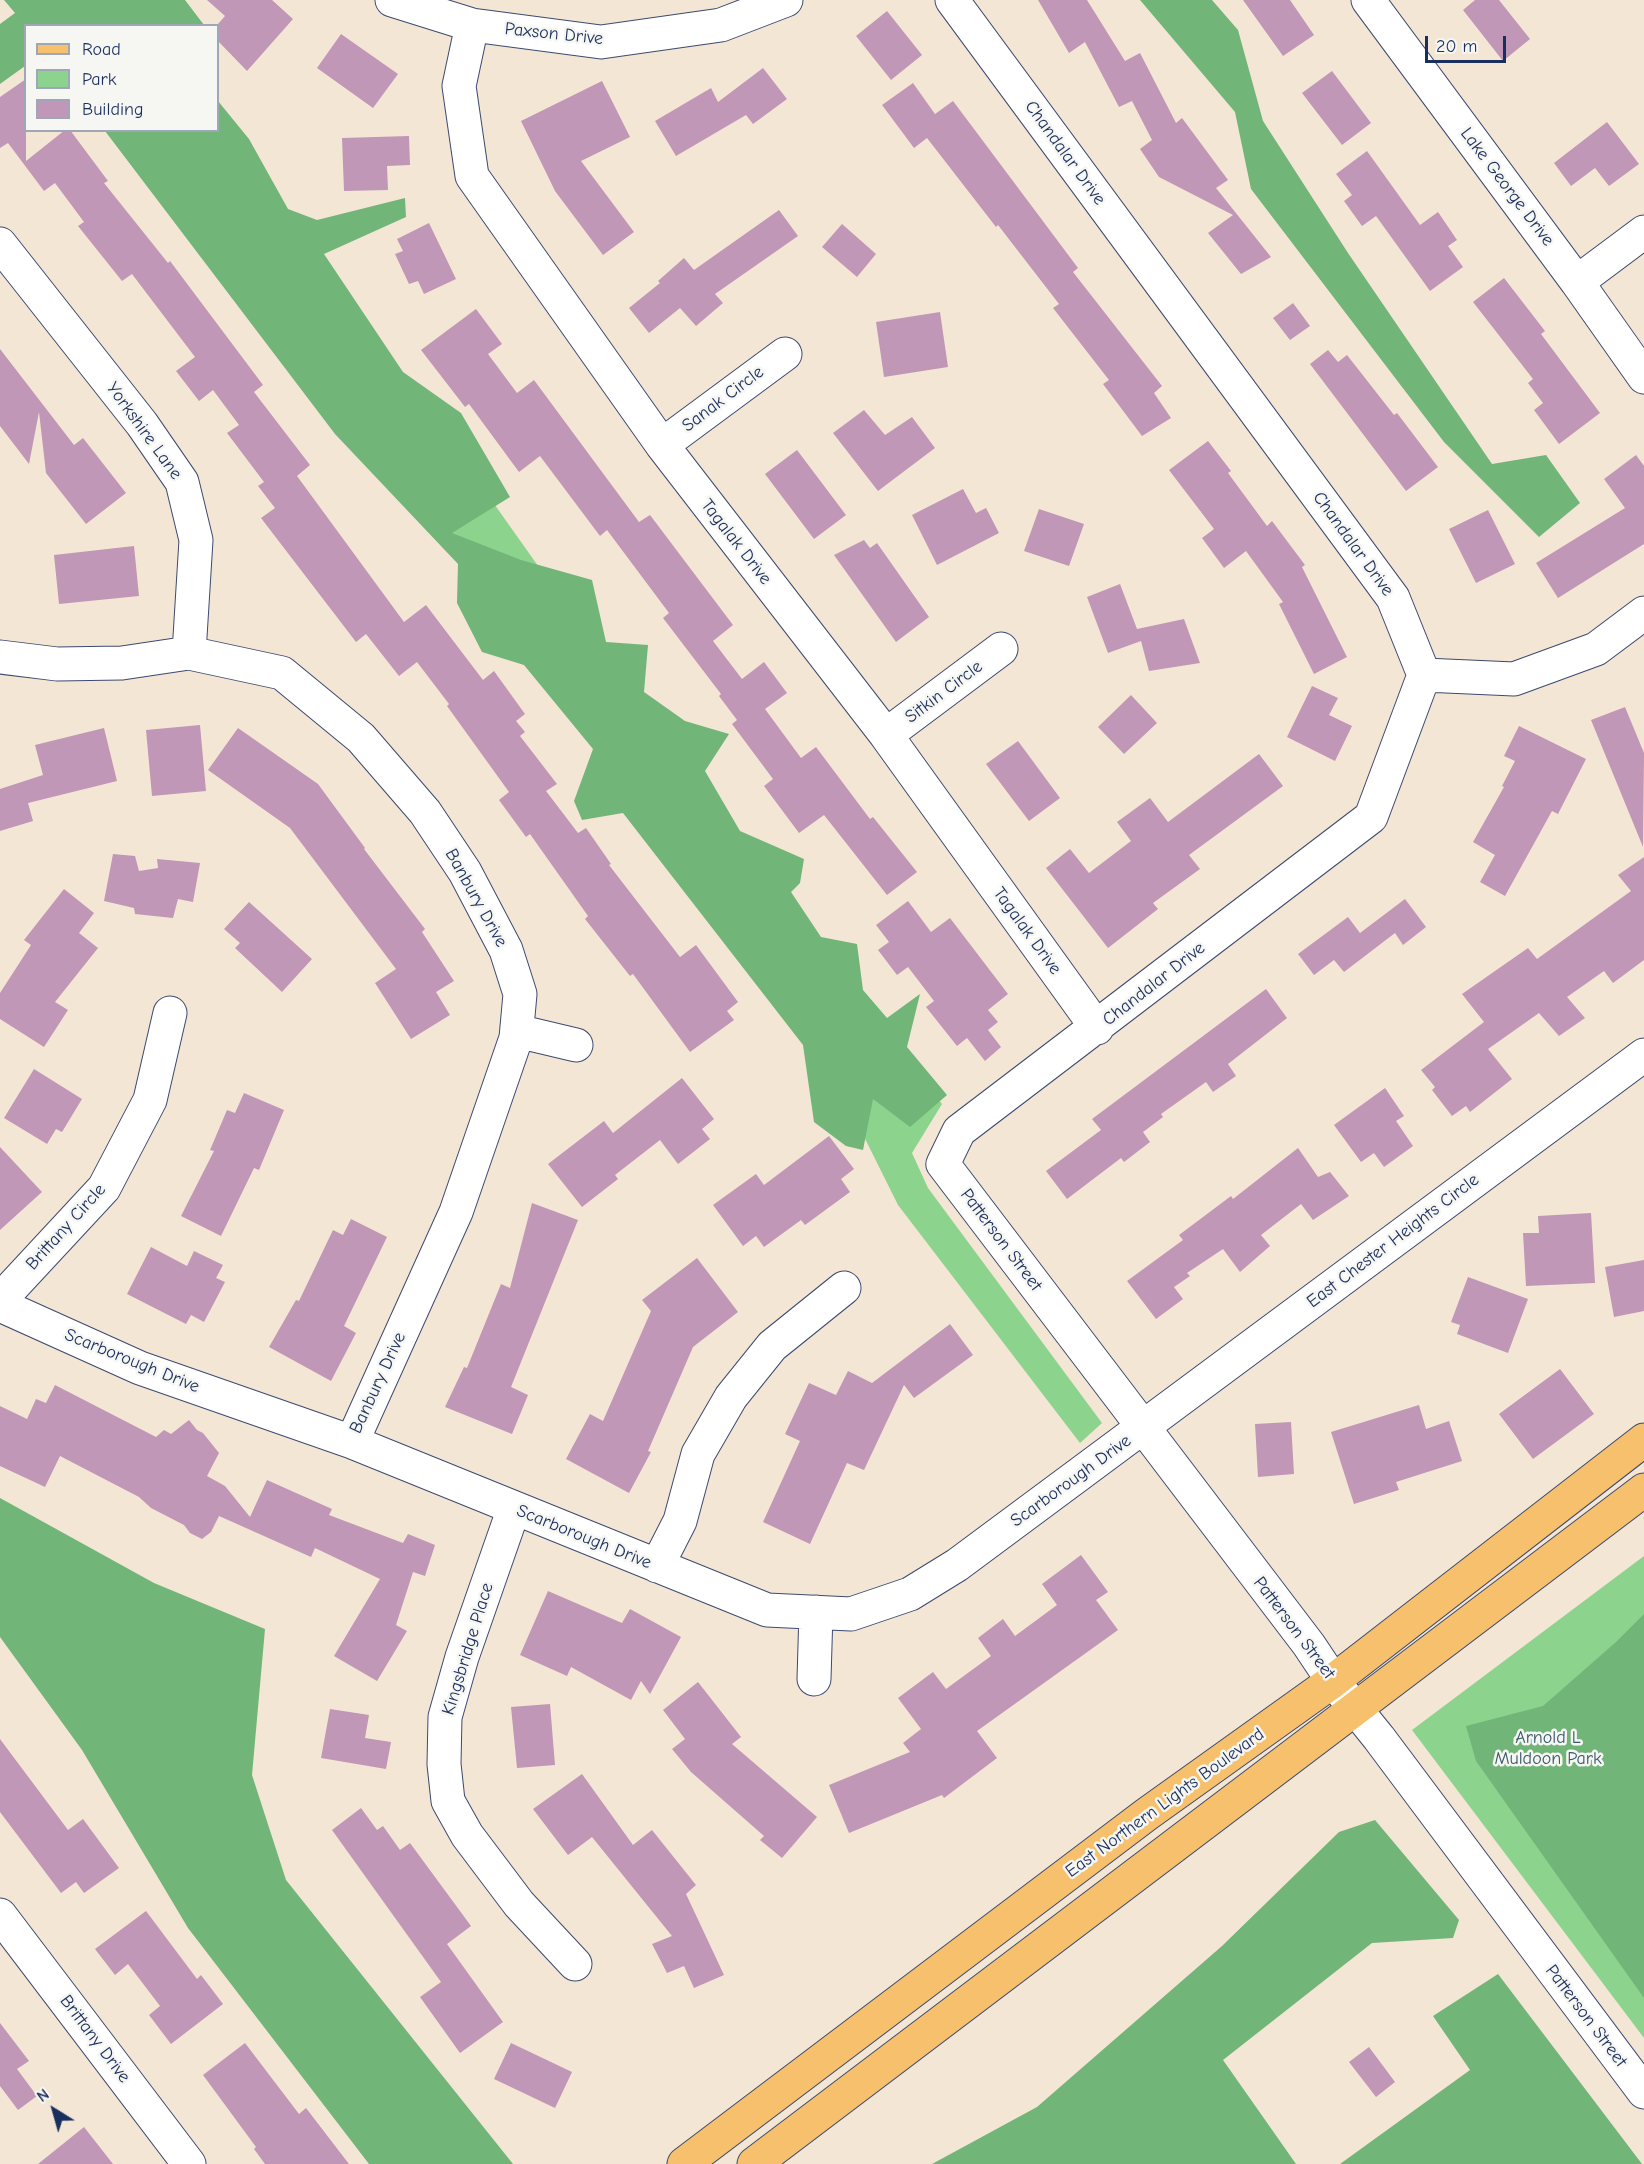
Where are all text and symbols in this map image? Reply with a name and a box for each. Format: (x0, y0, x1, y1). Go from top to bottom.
street label: Paxson Drive (504, 18, 604, 50)
legend (24, 24, 219, 132)
scale bar (1428, 24, 1509, 62)
text: 20 m (1436, 36, 1477, 57)
text: Road (82, 39, 121, 60)
text: Park (82, 69, 116, 90)
street label: Chandalar Drive (1020, 97, 1110, 209)
text: Building (82, 99, 144, 120)
street label: Lake George Drive (1455, 124, 1559, 250)
street label: Sanak Circle (678, 361, 768, 437)
street label: Yorkshire Lane (101, 378, 187, 484)
street label: Chandalar Drive (1308, 488, 1398, 600)
street label: Tagalak Drive (696, 495, 776, 589)
street label: Sitkin Circle (901, 656, 987, 728)
street label: Banbury Drive (440, 845, 512, 951)
street label: Tagalak Drive (988, 883, 1066, 979)
street label: Chandalar Drive (1099, 937, 1209, 1031)
street label: East Chester Heights Circle (1303, 1169, 1483, 1313)
street label: Brittany Circle (22, 1179, 110, 1275)
street label: Patterson Street (956, 1185, 1046, 1295)
street label: Scarborough Drive (61, 1324, 203, 1398)
street label: Banbury Drive (345, 1329, 411, 1437)
street label: Scarborough Drive (1007, 1430, 1135, 1532)
street label: Scarborough Drive (513, 1500, 655, 1574)
street label: Patterson Street (1249, 1573, 1339, 1683)
street label: Kingsbridge Place (438, 1580, 498, 1718)
street label: East Northern Lights Boulevard (1061, 1724, 1269, 1882)
park label: Arnold L Muldoon Park (1494, 1727, 1602, 1770)
street label: Patterson Street (1541, 1961, 1631, 2071)
street label: Brittany Drive (55, 1991, 135, 2087)
north arrow (24, 2080, 84, 2140)
text: N (34, 2085, 53, 2106)

